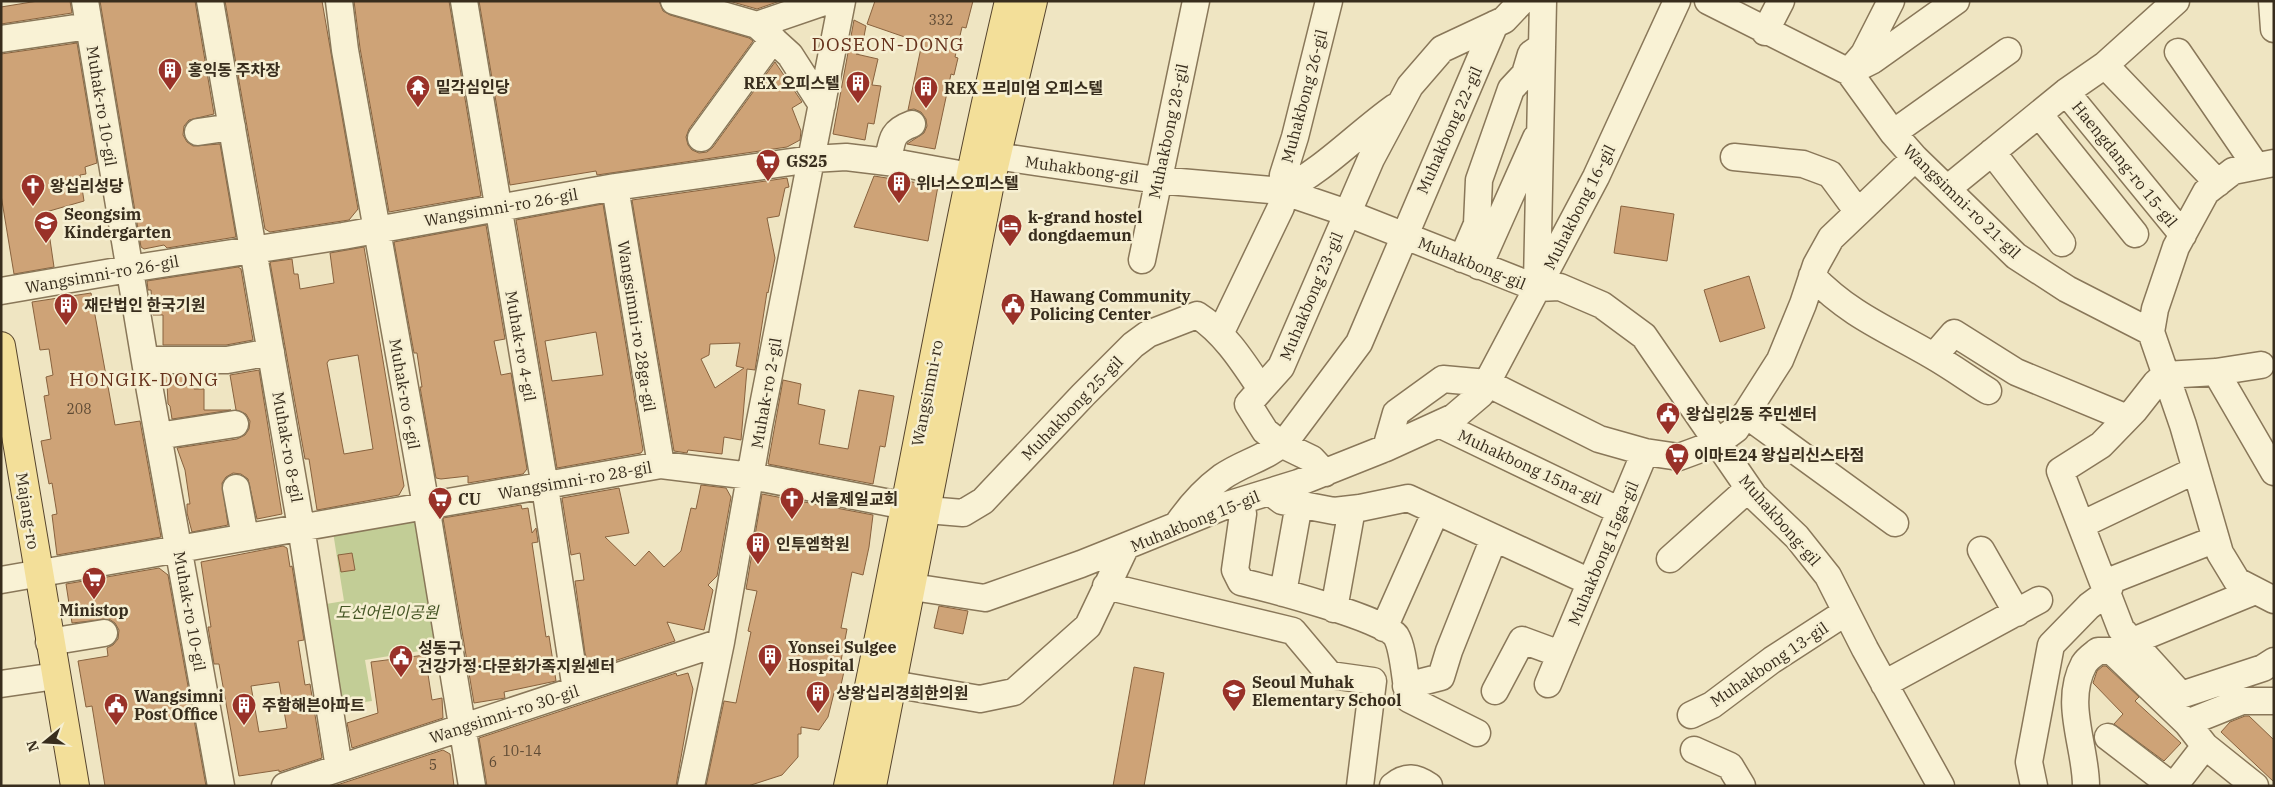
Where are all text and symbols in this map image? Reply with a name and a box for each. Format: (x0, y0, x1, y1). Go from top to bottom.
house number: 332 (928, 11, 954, 29)
street label: Muhakbong 26-gil (1277, 27, 1332, 165)
district label: DOSEON-DONG (811, 32, 965, 56)
street label: Muhak-ro 10-gil (83, 44, 121, 168)
building icon: 홍익동 주차장 (157, 57, 183, 91)
place label: 홍익동 주차장 (188, 60, 280, 80)
street label: Muhakbong 28-gil (1144, 61, 1192, 200)
street label: Muhakbong 22-gil (1412, 63, 1486, 197)
building icon: REX 오피스텔 (845, 70, 871, 104)
place label: REX 오피스텔 (743, 73, 840, 93)
temple icon: 밀각심인당 (405, 74, 431, 108)
building icon: REX 프리미엄 오피스텔 (913, 75, 939, 109)
place label: 밀각심인당 (436, 77, 510, 97)
place label: REX 프리미엄 오피스텔 (944, 78, 1103, 98)
street label: Haengdang-ro 15-gil (2068, 97, 2182, 231)
street label: Wangsimni-ro 21-gil (1899, 140, 2025, 262)
street label: Muhakbong 16-gil (1539, 141, 1619, 273)
supermarket icon: GS25 (755, 148, 781, 182)
place label: GS25 (786, 151, 828, 171)
street label: Muhakbong-gil (1024, 151, 1140, 187)
building icon: 위너스오피스텔 (886, 170, 912, 204)
church icon: 왕십리성당 (20, 173, 46, 207)
place label: 위너스오피스텔 (916, 173, 1019, 193)
place label: 왕십리성당 (50, 176, 124, 196)
street label: Wangsimni-ro 26-gil (423, 184, 580, 230)
place label: Seongsim Kindergarten (64, 204, 172, 242)
place label: k-grand hostel dongdaemun (1028, 207, 1142, 245)
school or university icon: Seongsim Kindergarten (33, 210, 59, 244)
hotel icon: k-grand hostel dongdaemun (997, 213, 1023, 247)
street label: Muhakbong 23-gil (1275, 229, 1347, 363)
street label: Muhakbong-gil (1415, 232, 1529, 294)
street label: Wangsimni-ro 28ga-gil (614, 239, 660, 413)
street label: Wangsimni-ro 26-gil (24, 251, 181, 297)
place label: Hawang Community Policing Center (1030, 286, 1191, 324)
street label: Muhak-ro 4-gil (501, 289, 541, 403)
building icon: 재단법인 한국기원 (53, 292, 79, 326)
public building icon: Hawang Community Policing Center (1000, 292, 1026, 326)
place label: 재단법인 한국기원 (84, 295, 205, 315)
street label: Muhak-ro 2-gil (746, 336, 786, 450)
street label: Muhak-ro 6-gil (385, 337, 425, 451)
street label: Wangsimni-ro (907, 338, 947, 448)
street label: Muhakbong 25-gil (1017, 351, 1127, 464)
district label: HONGIK-DONG (69, 367, 219, 391)
street label: Muhak-ro 8-gil (268, 390, 308, 504)
house number: 208 (66, 400, 92, 418)
public building icon: 왕십리2동 주민센터 (1655, 401, 1681, 435)
place label: 왕십리2동 주민센터 (1686, 404, 1817, 424)
street label: Muhakbong 15na-gil (1455, 425, 1605, 509)
supermarket icon: 이마트24 왕십리신스타점 (1664, 442, 1690, 476)
place label: 이마트24 왕십리신스타점 (1694, 445, 1864, 465)
street label: Wangsimni-ro 28-gil (497, 457, 654, 503)
street label: Muhakbong-gil (1735, 470, 1825, 570)
street label: Majang-ro (12, 471, 44, 551)
street label: Muhakbong 15ga-gil (1564, 478, 1643, 628)
supermarket icon: CU (427, 486, 453, 520)
church icon: 서울제일교회 (779, 486, 805, 520)
street label: Muhakbong 15-gil (1128, 486, 1263, 556)
place label: CU (458, 489, 481, 509)
place label: 서울제일교회 (810, 489, 898, 509)
building icon: 인투엠학원 (745, 531, 771, 565)
place label: 인투엠학원 (776, 534, 850, 554)
street label: Muhak-ro 10-gil (170, 549, 210, 673)
supermarket icon: Ministop (81, 566, 107, 600)
place label: Ministop (59, 600, 129, 620)
park label: 도선어린이공원 (335, 602, 440, 622)
street label: Muhakbong 13-gil (1706, 617, 1832, 711)
place label: Yonsei Sulgee Hospital (788, 637, 896, 675)
place label: 성동구 건강가정·다문화가족지원센터 (418, 638, 615, 676)
building icon: Yonsei Sulgee Hospital (757, 643, 783, 677)
public building icon: 성동구 건강가정·다문화가족지원센터 (388, 644, 414, 678)
place label: Seoul Muhak Elementary School (1252, 672, 1401, 710)
school or university icon: Seoul Muhak Elementary School (1221, 678, 1247, 712)
street label: Wangsimni-ro 30-gil (427, 680, 581, 748)
building icon: 상왕십리경희한의원 (805, 680, 831, 714)
place label: 상왕십리경희한의원 (836, 683, 968, 703)
place label: Wangsimni Post Office (134, 686, 224, 724)
public building icon: Wangsimni Post Office (103, 692, 129, 726)
building icon: 주함해븐아파트 (231, 692, 257, 726)
place label: 주함해븐아파트 (262, 695, 365, 715)
north arrow (20, 717, 70, 767)
text: N (22, 738, 43, 754)
house number: 10-14 (502, 742, 542, 760)
house number: 6 (489, 753, 497, 771)
house number: 5 (429, 756, 437, 774)

